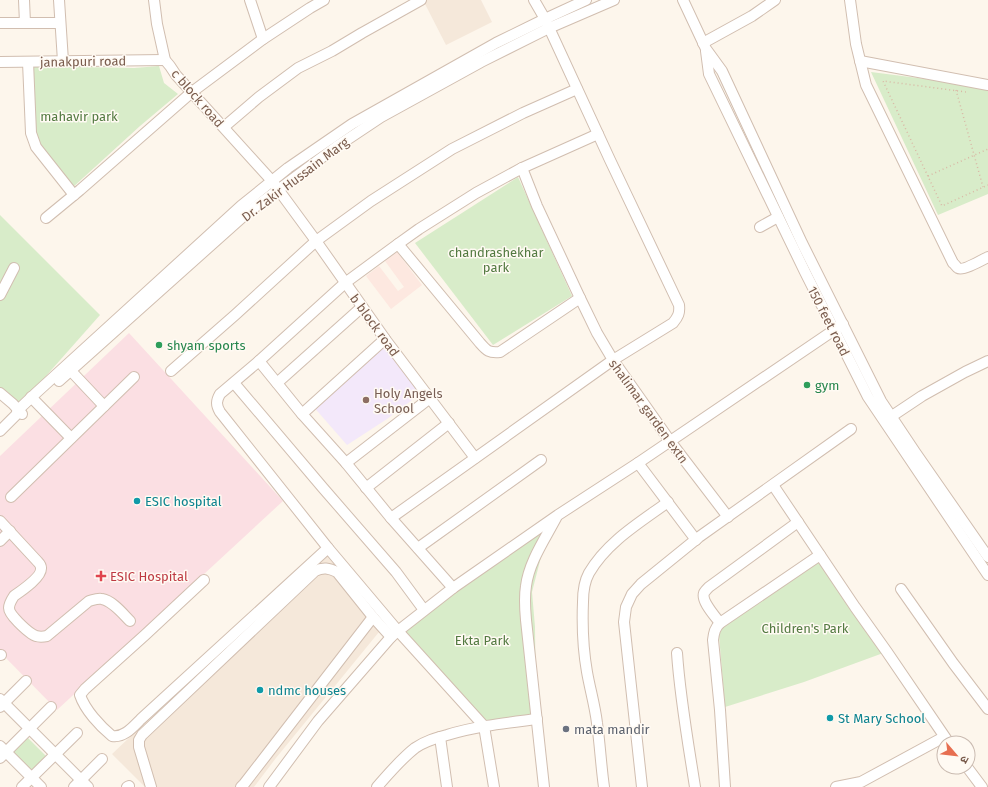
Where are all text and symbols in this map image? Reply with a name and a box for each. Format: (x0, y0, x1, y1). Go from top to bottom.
street label: janakpuri road (39, 53, 126, 70)
street label: c block road (168, 66, 227, 130)
park label: mahavir park (40, 109, 118, 124)
street label: Dr. Zakir Hussain Marg (239, 134, 352, 225)
park label: chandrashekhar park (449, 245, 543, 275)
street label: 150 feet road (805, 284, 853, 359)
street label: b block road (347, 291, 402, 359)
place label: shyam sports (167, 338, 246, 353)
marker: shyam sports (154, 340, 164, 350)
street label: shalimar garden extn (606, 357, 691, 466)
place label: gym (815, 378, 839, 393)
marker: gym (802, 380, 812, 390)
place label: Holy Angels School (374, 386, 443, 416)
marker: Holy Angels School (361, 395, 371, 405)
place label: ESIC hospital (145, 494, 222, 509)
marker: ESIC hospital (132, 496, 142, 506)
place label: ESIC Hospital (110, 569, 188, 584)
marker: ESIC Hospital (95, 570, 107, 582)
park label: Children's Park (762, 621, 849, 636)
park label: Ekta Park (455, 633, 509, 648)
place label: ndmc houses (268, 683, 346, 698)
marker: ndmc houses (255, 685, 265, 695)
place label: St Mary School (838, 711, 925, 726)
marker: St Mary School (825, 713, 835, 723)
place label: mata mandir (574, 722, 650, 737)
marker: mata mandir (561, 724, 571, 734)
north arrow (936, 735, 976, 775)
text: उ (957, 754, 972, 766)

